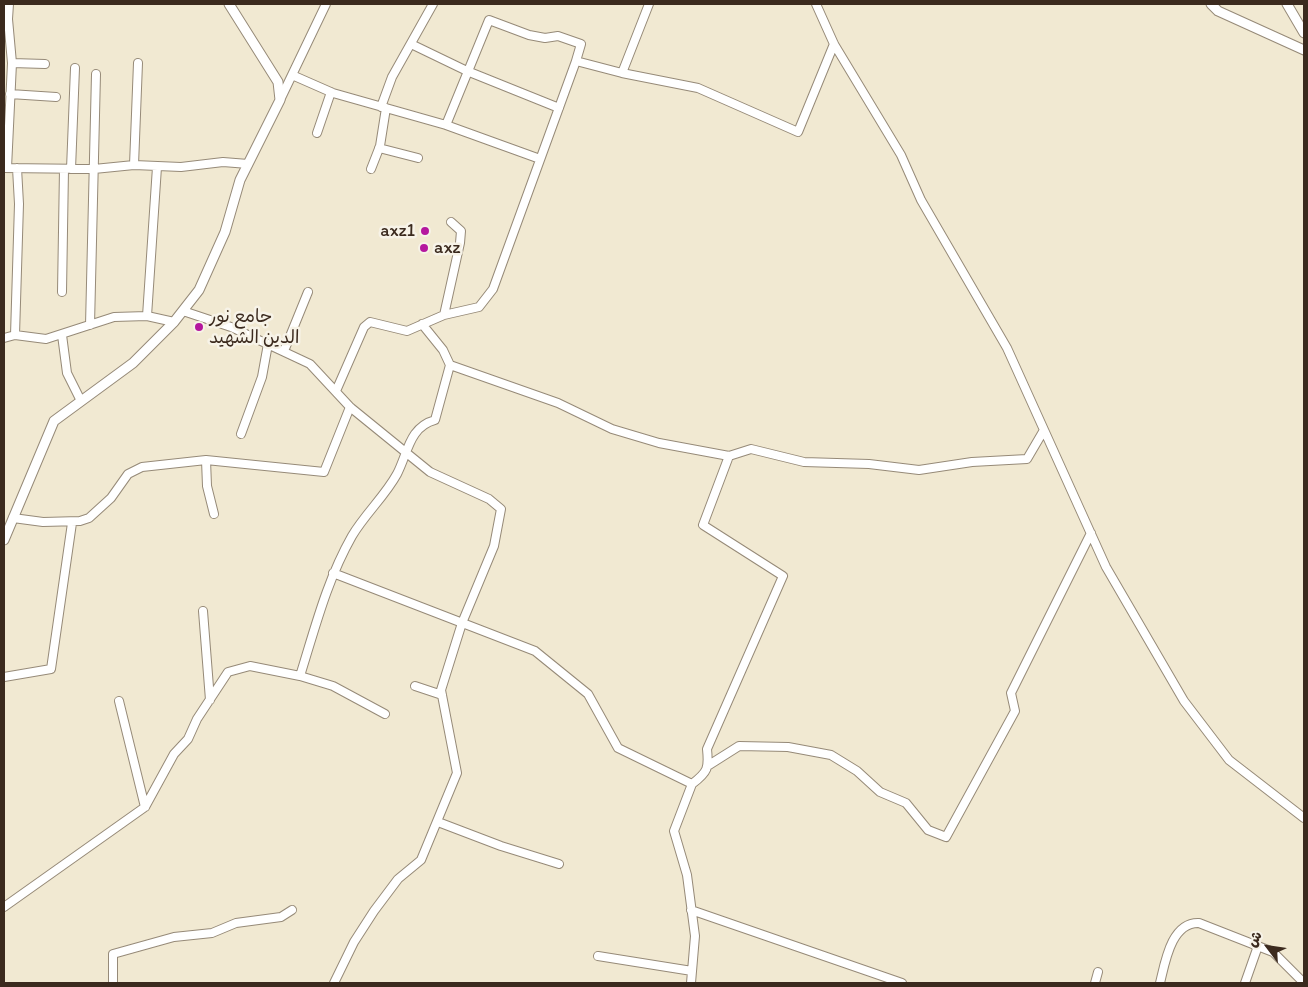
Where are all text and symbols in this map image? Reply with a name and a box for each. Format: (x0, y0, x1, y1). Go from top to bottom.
place label: axz1 (380, 220, 415, 242)
marker: axz1 (419, 225, 431, 237)
place label: axz (434, 237, 460, 259)
marker: axz (418, 242, 430, 254)
place label: جامع نور الدين الشهيد (209, 306, 299, 348)
marker: جامع نور الدين الشهيد (193, 321, 205, 333)
north arrow (1243, 922, 1293, 972)
text: ش (1243, 928, 1266, 950)

